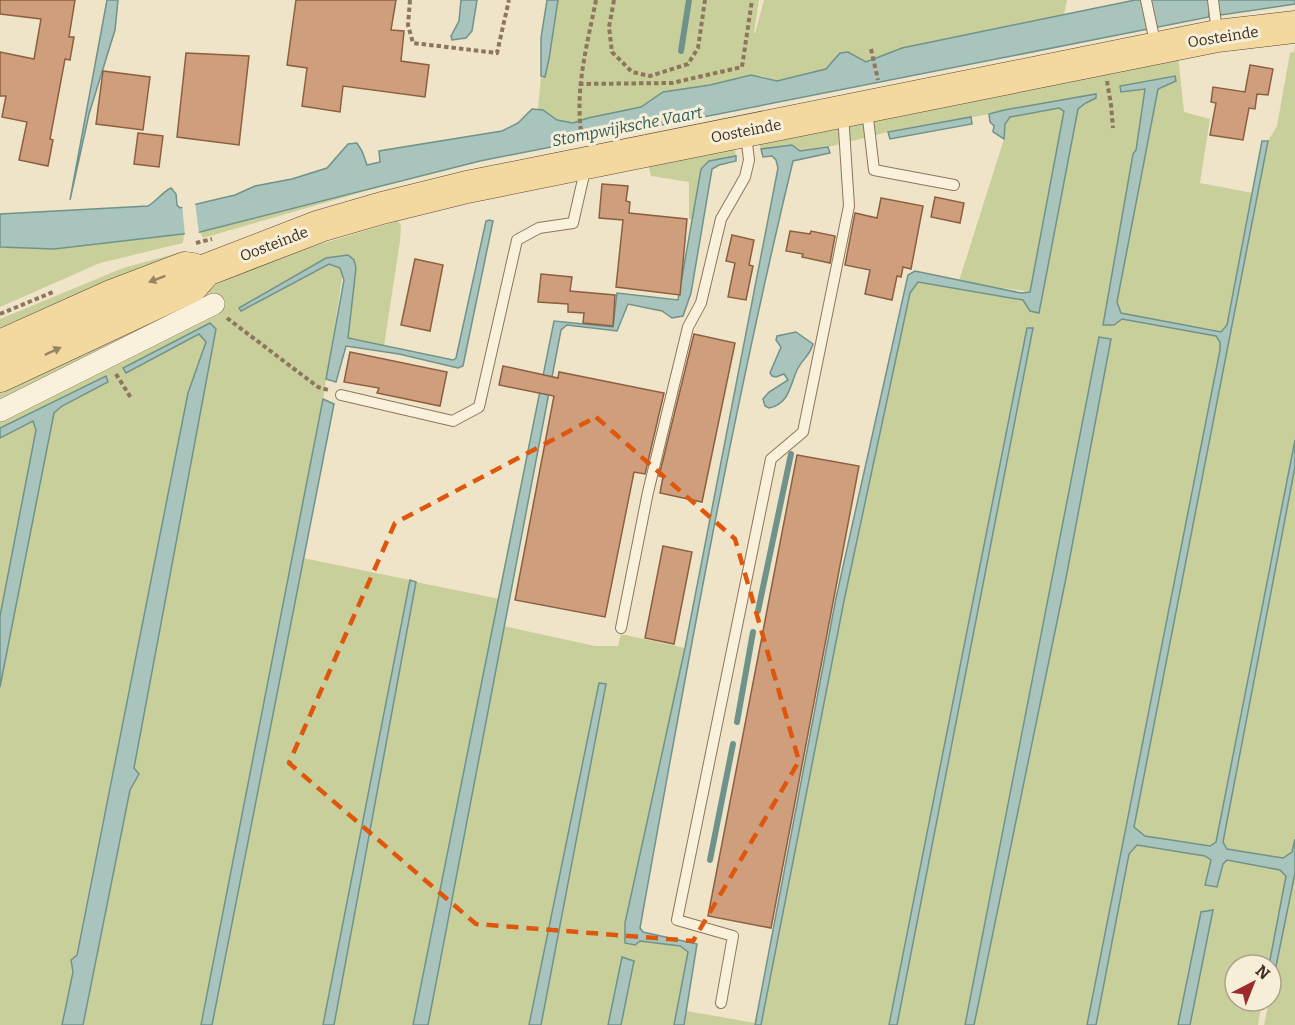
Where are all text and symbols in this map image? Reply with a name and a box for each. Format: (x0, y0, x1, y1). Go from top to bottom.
street label: Oosteinde (1186, 23, 1260, 51)
water label: Stompwijksche Vaart (550, 103, 704, 150)
street label: Oosteinde (709, 115, 783, 147)
street label: Oosteinde (237, 223, 311, 265)
one-way arrow (148, 274, 166, 284)
one-way arrow (44, 346, 62, 355)
north arrow (1223, 953, 1283, 1013)
text: N (1252, 961, 1274, 983)

